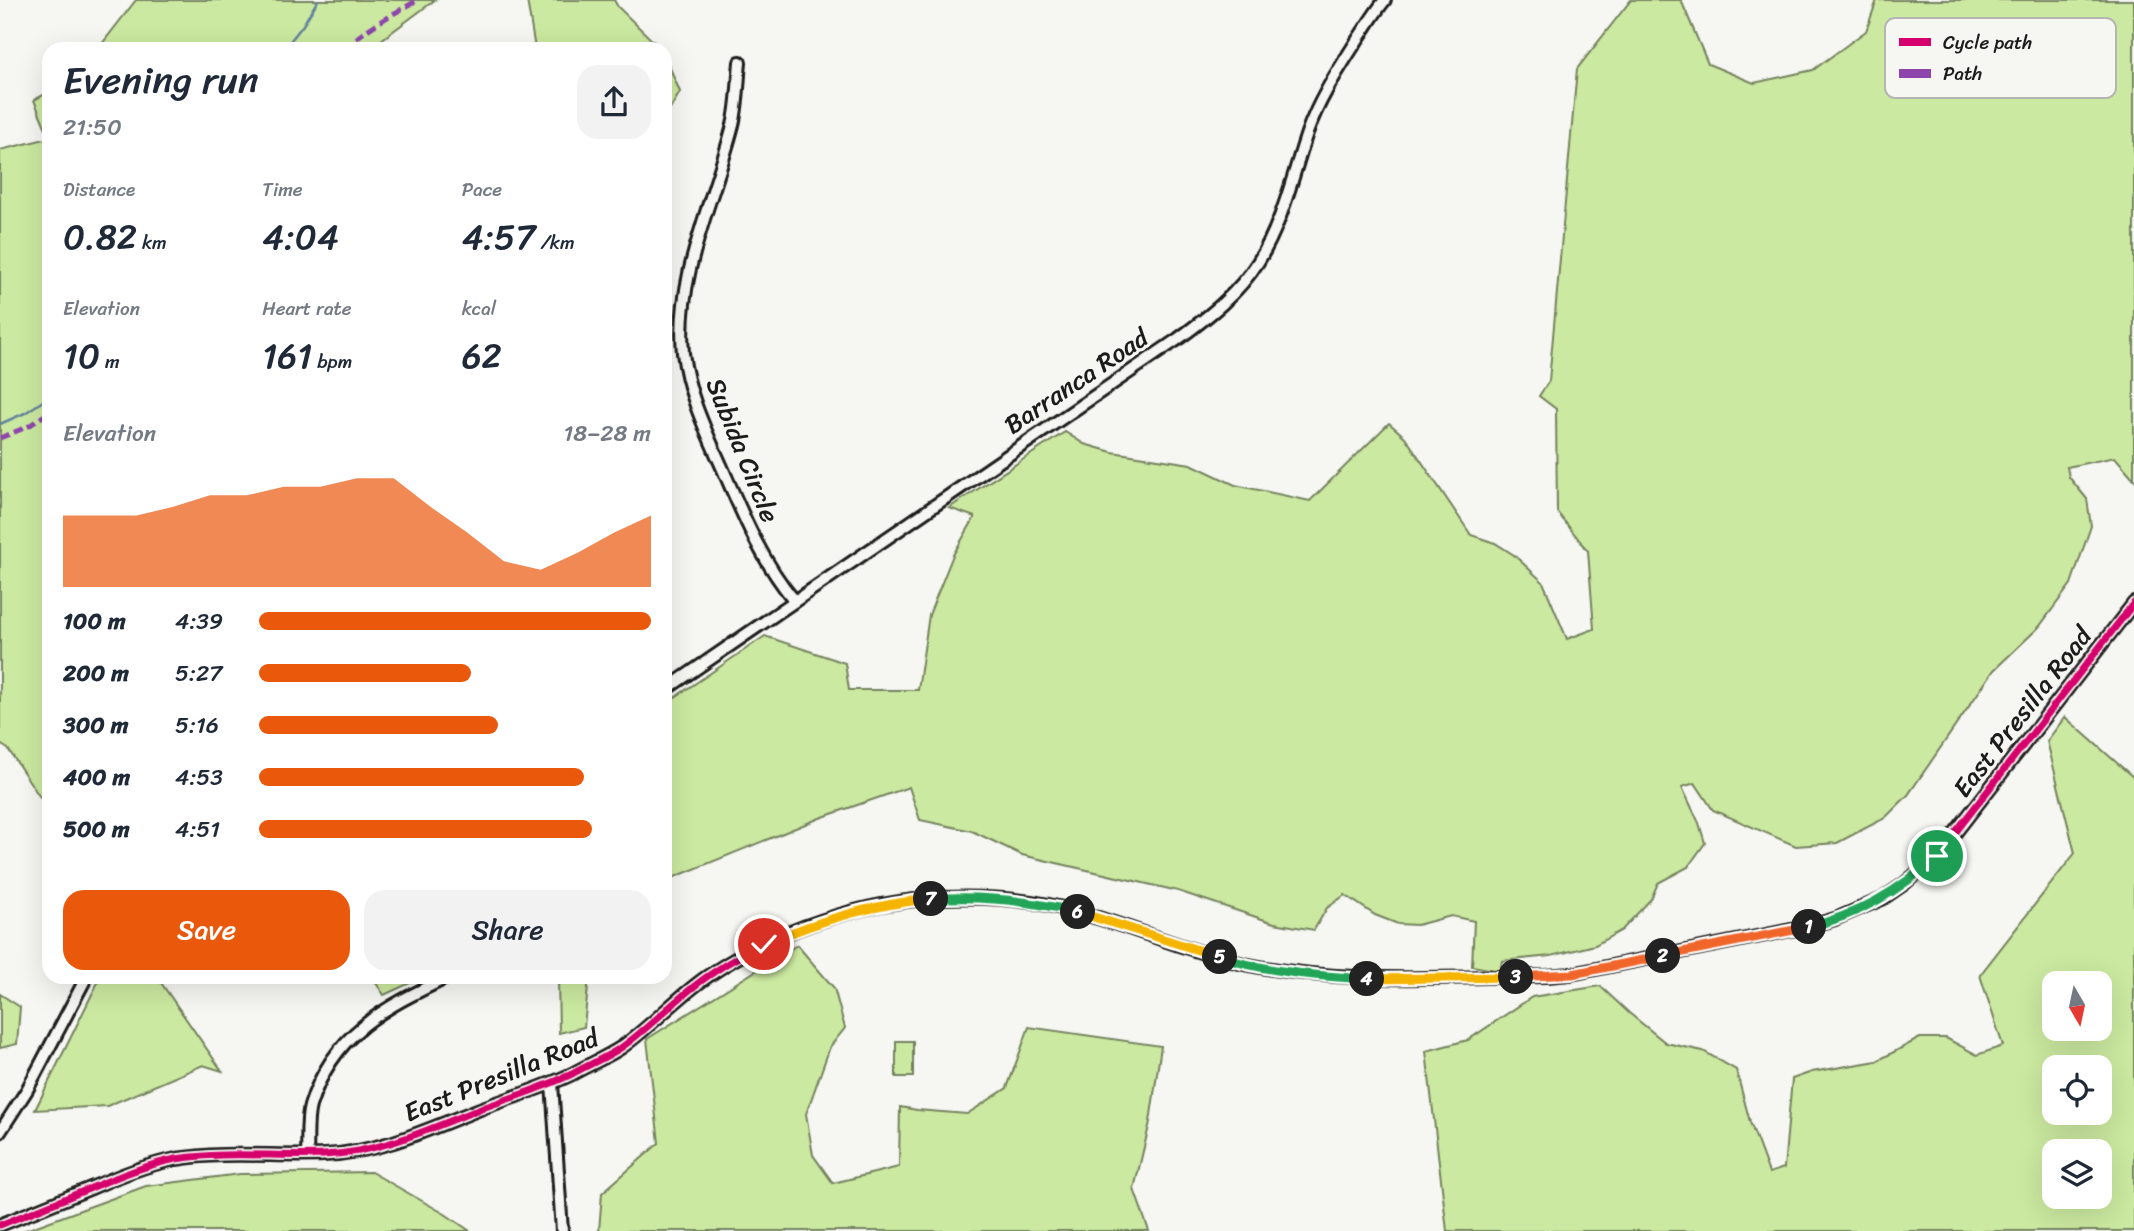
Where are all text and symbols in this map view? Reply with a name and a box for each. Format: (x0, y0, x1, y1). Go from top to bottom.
legend (1885, 18, 2116, 98)
text: Cycle path (1943, 26, 2032, 59)
text: Evening run (63, 47, 259, 114)
text: Path (1943, 57, 1982, 90)
button: share (577, 65, 651, 139)
text: 21:50 (63, 107, 122, 148)
text: Distance (63, 173, 135, 206)
text: Time (262, 173, 303, 206)
text: Pace (462, 173, 502, 206)
text: 0.82 (63, 206, 137, 268)
text: 4:04 (262, 206, 339, 268)
text: 4:57 (462, 206, 535, 268)
text: km (137, 226, 167, 259)
text: /km (535, 226, 575, 259)
text: Elevation (63, 292, 140, 325)
text: Heart rate (262, 292, 352, 325)
text: kcal (462, 292, 496, 325)
street label: Barranca Road (994, 314, 1160, 447)
text: 10 (63, 325, 100, 387)
text: 161 (262, 325, 312, 387)
text: 62 (462, 325, 502, 387)
text: m (100, 345, 120, 378)
text: bpm (312, 345, 352, 378)
street label: Subida Circle (693, 370, 793, 530)
text: Elevation (63, 413, 156, 454)
text: 18–28 m (563, 413, 651, 454)
text: 100 m (63, 601, 126, 642)
text: 4:39 (175, 601, 223, 642)
street label: East Presilla Road (1940, 615, 2105, 808)
text: 200 m (63, 653, 129, 694)
text: 5:27 (175, 653, 222, 694)
text: 300 m (63, 705, 128, 746)
text: 5:16 (175, 705, 219, 746)
text: 400 m (63, 757, 130, 798)
text: 4:53 (175, 757, 223, 798)
text: 500 m (63, 809, 130, 850)
text: 4:51 (175, 809, 220, 850)
pin (1907, 826, 1967, 886)
icon: arrive (1918, 837, 1956, 875)
pin: 7 (914, 881, 948, 916)
text: 7 (925, 882, 936, 915)
button: Save (63, 890, 350, 970)
button: Share (364, 890, 651, 970)
pin: 6 (1060, 894, 1096, 930)
text: 6 (1072, 895, 1083, 928)
pin: 1 (1792, 909, 1826, 944)
text: 1 (1804, 910, 1813, 943)
pin (734, 914, 794, 974)
icon: check (745, 925, 783, 963)
pin: 2 (1646, 939, 1680, 974)
text: 2 (1657, 939, 1668, 972)
pin: 5 (1202, 940, 1238, 974)
text: 5 (1214, 940, 1225, 973)
pin: 3 (1498, 960, 1534, 995)
text: 3 (1510, 960, 1521, 993)
pin: 4 (1350, 962, 1384, 996)
text: 4 (1361, 962, 1372, 995)
north arrow (2042, 971, 2112, 1041)
map controls (2042, 971, 2112, 1209)
street label: East Presilla Road (396, 1014, 608, 1135)
button: locate (2042, 1055, 2112, 1125)
button: layers (2042, 1139, 2112, 1209)

